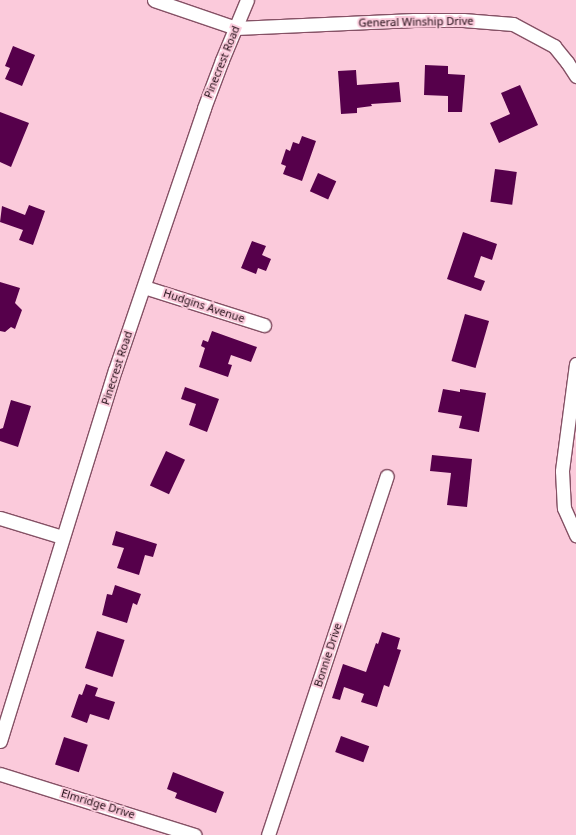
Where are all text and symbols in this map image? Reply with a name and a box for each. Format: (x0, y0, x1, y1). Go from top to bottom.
street label: General Winship Drive (358, 14, 474, 30)
street label: Pinecrest Road (201, 24, 243, 100)
street label: Hudgins Avenue (162, 287, 246, 325)
street label: Pinecrest Road (99, 329, 135, 407)
street label: Bonnie Drive (311, 621, 345, 689)
street label: Elmridge Drive (60, 787, 136, 821)

